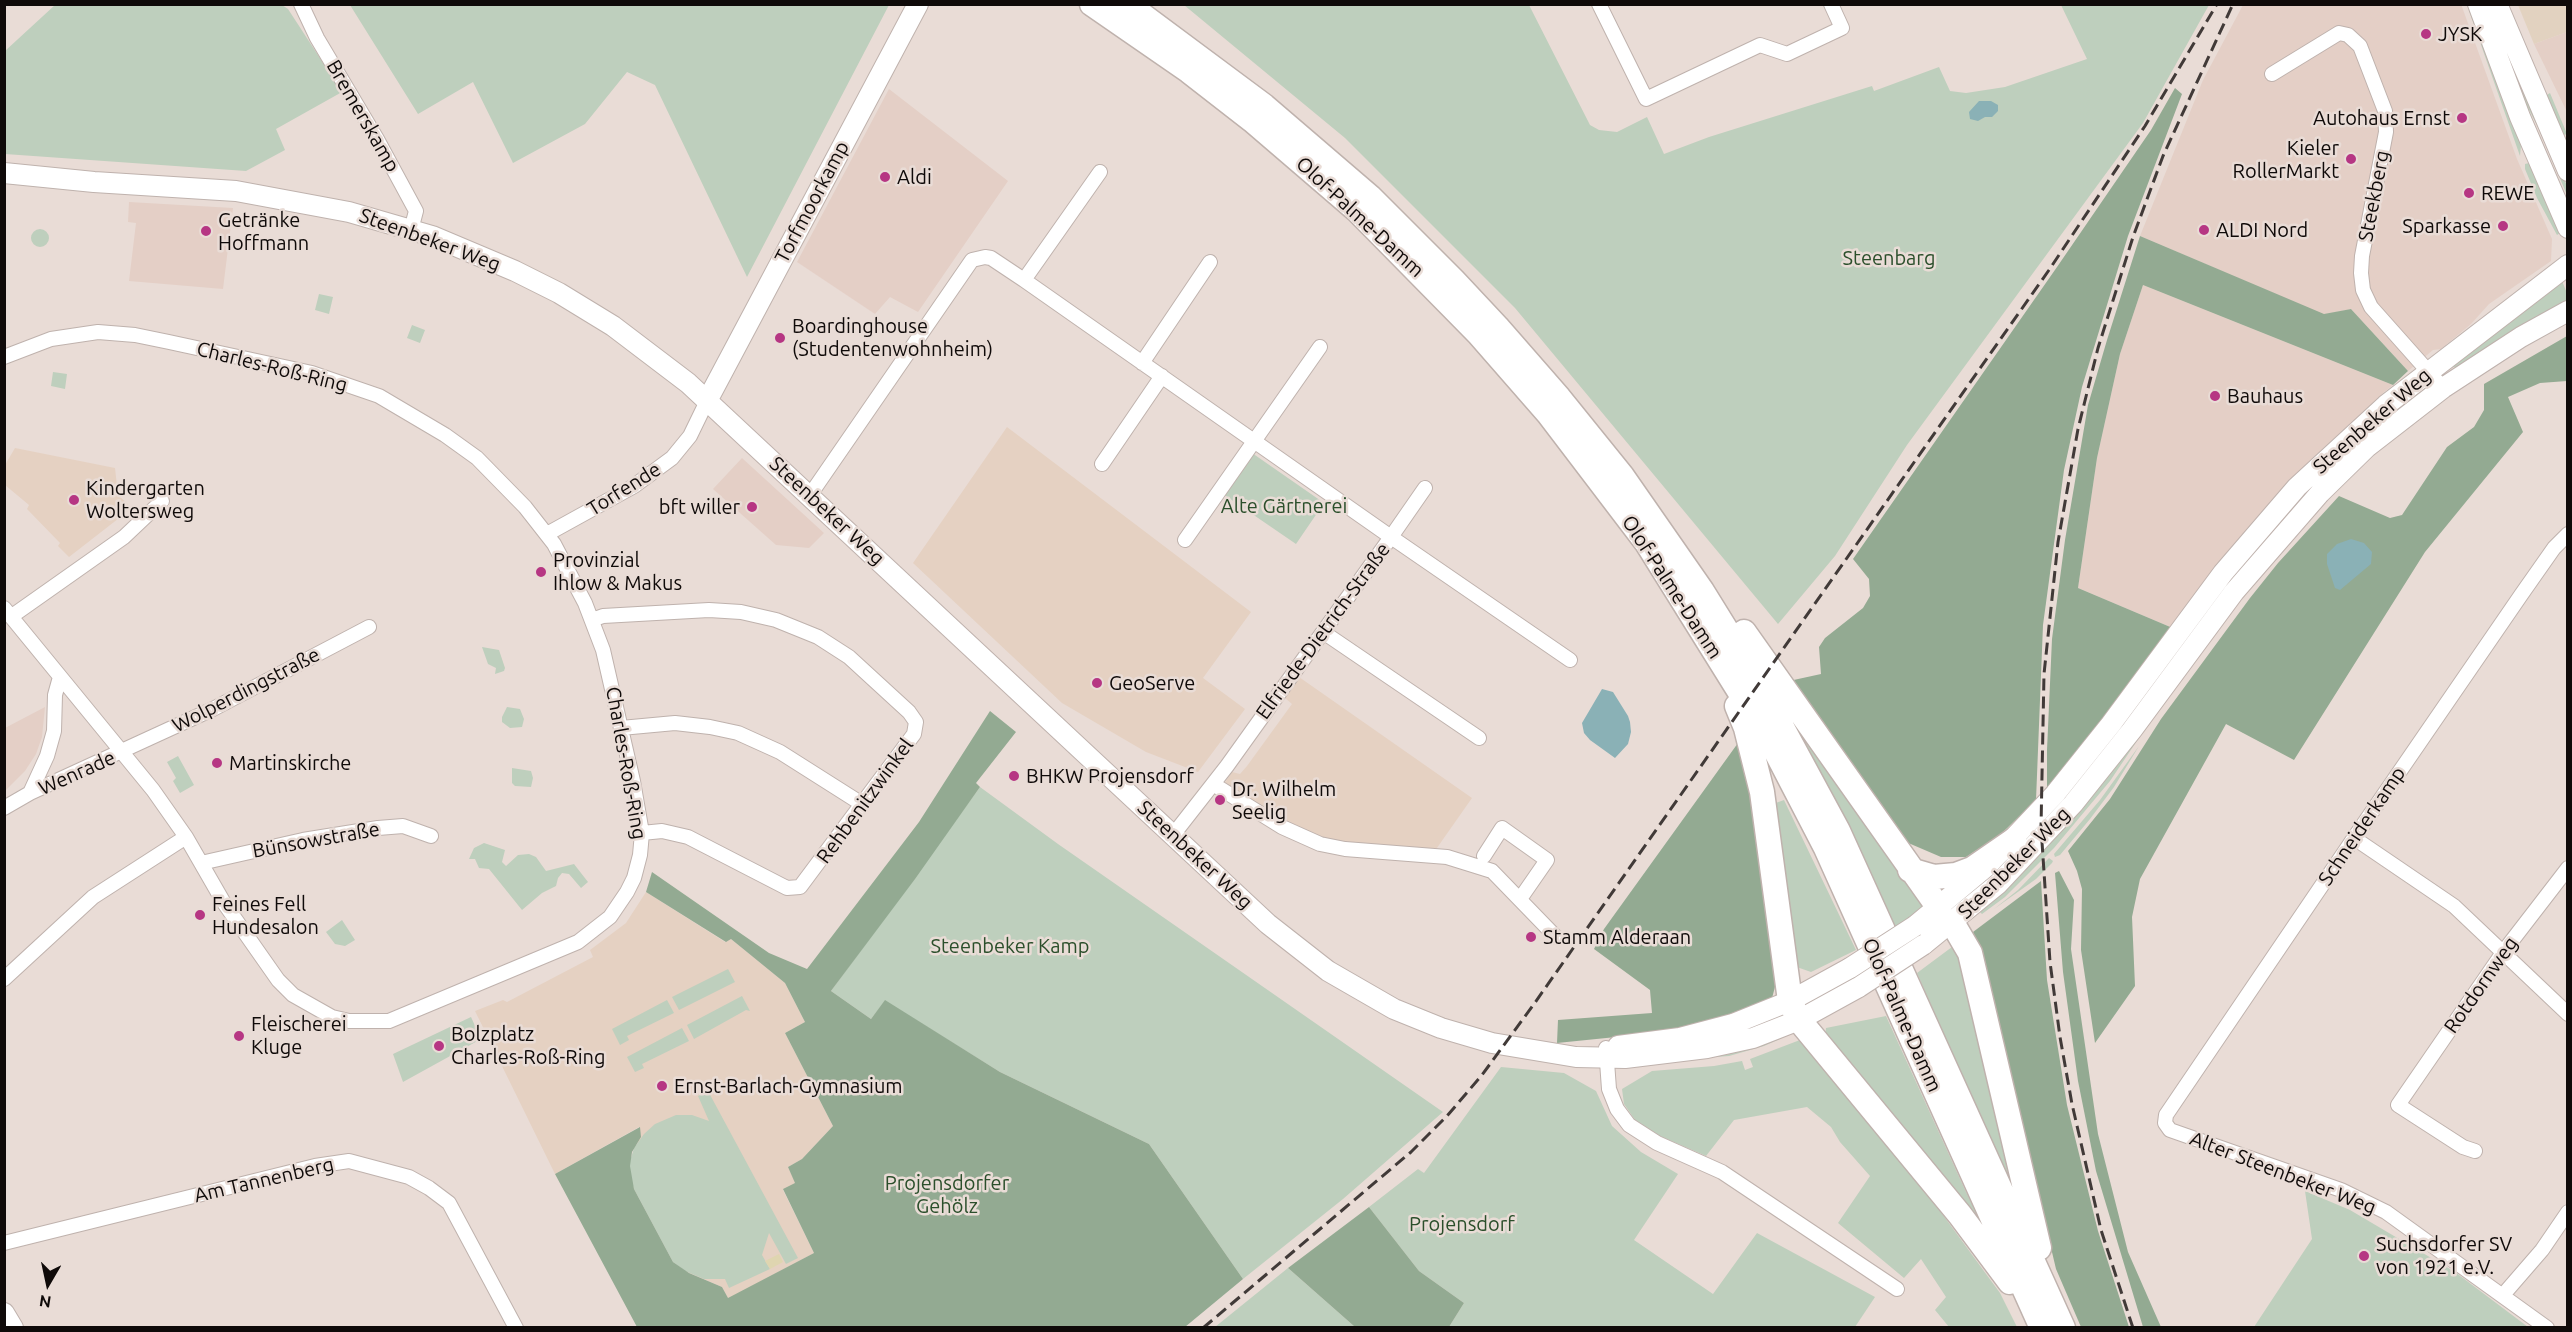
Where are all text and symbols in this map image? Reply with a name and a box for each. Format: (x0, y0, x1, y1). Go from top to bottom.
place label: JYSK (2438, 22, 2482, 46)
marker: JYSK (2419, 27, 2433, 41)
street label: Bremerskamp (321, 56, 405, 176)
place label: Autohaus Ernst (2313, 106, 2450, 130)
marker: Autohaus Ernst (2455, 111, 2469, 125)
place label: Kieler RollerMarkt (2233, 136, 2339, 183)
street label: Torfmoorkamp (770, 137, 854, 267)
street label: Steekberg (2353, 148, 2395, 244)
street label: Olof-Palme-Damm (1291, 152, 1429, 282)
marker: Kieler RollerMarkt (2344, 152, 2358, 166)
place label: Aldi (897, 165, 932, 189)
marker: Aldi (878, 170, 892, 184)
place label: REWE (2481, 181, 2534, 205)
marker: REWE (2462, 186, 2476, 200)
street label: Steenbeker Weg (356, 203, 504, 277)
place label: Getränke Hoffmann (218, 208, 309, 255)
place label: Sparkasse (2402, 214, 2491, 238)
place label: ALDI Nord (2216, 218, 2308, 242)
marker: Sparkasse (2496, 219, 2510, 233)
marker: ALDI Nord (2197, 223, 2211, 237)
marker: Getränke Hoffmann (199, 224, 213, 238)
park label: Steenbarg (1843, 246, 1935, 270)
place label: Boardinghouse (Studentenwohnheim) (792, 314, 993, 361)
marker: Boardinghouse (Studentenwohnheim) (773, 331, 787, 345)
street label: Charles-Roß-Ring (194, 337, 350, 397)
street label: Steenbeker Weg (2308, 363, 2436, 479)
place label: Bauhaus (2227, 384, 2303, 408)
marker: Bauhaus (2208, 389, 2222, 403)
street label: Steenbeker Weg (765, 452, 889, 570)
street label: Torfende (583, 457, 665, 521)
place label: Kindergarten Woltersweg (86, 476, 205, 523)
marker: Kindergarten Woltersweg (67, 493, 81, 507)
park label: Alte Gärtnerei (1221, 494, 1347, 518)
place label: bft willer (659, 495, 740, 519)
marker: bft willer (745, 500, 759, 514)
street label: Olof-Palme-Damm (1617, 511, 1727, 663)
street label: Elfriede-Dietrich-Straße (1251, 538, 1395, 724)
place label: Provinzial Ihlow & Makus (553, 548, 682, 595)
marker: Provinzial Ihlow & Makus (534, 565, 548, 579)
street label: Wolperdingstraße (168, 642, 324, 738)
place label: GeoServe (1109, 671, 1195, 695)
marker: GeoServe (1090, 676, 1104, 690)
street label: Charles-Roß-Ring (601, 685, 651, 841)
street label: Rehbenitzwinkel (812, 734, 918, 868)
street label: Wenrade (35, 746, 119, 800)
place label: Martinskirche (229, 751, 351, 775)
marker: Martinskirche (210, 756, 224, 770)
street label: Schneiderkamp (2313, 762, 2411, 890)
place label: BHKW Projensdorf (1026, 764, 1194, 788)
marker: BHKW Projensdorf (1007, 769, 1021, 783)
place label: Dr. Wilhelm Seelig (1232, 777, 1336, 824)
marker: Dr. Wilhelm Seelig (1213, 793, 1227, 807)
street label: Steenbeker Weg (1133, 796, 1257, 914)
street label: Steenbeker Weg (1953, 802, 2075, 924)
street label: Bünsowstraße (250, 817, 382, 863)
place label: Feines Fell Hundesalon (212, 892, 319, 939)
marker: Feines Fell Hundesalon (193, 908, 207, 922)
place label: Stamm Alderaan (1543, 925, 1691, 949)
marker: Stamm Alderaan (1524, 930, 1538, 944)
street label: Rotdornweg (2439, 932, 2523, 1038)
park label: Steenbeker Kamp (931, 934, 1089, 958)
street label: Olof-Palme-Damm (1857, 934, 1947, 1096)
place label: Fleischerei Kluge (251, 1012, 347, 1059)
place label: Bolzplatz Charles-Roß-Ring (451, 1022, 606, 1069)
marker: Fleischerei Kluge (232, 1029, 246, 1043)
marker: Bolzplatz Charles-Roß-Ring (432, 1039, 446, 1053)
place label: Ernst-Barlach-Gymnasium (674, 1074, 903, 1098)
marker: Ernst-Barlach-Gymnasium (655, 1079, 669, 1093)
street label: Alter Steenbeker Weg (2187, 1126, 2379, 1220)
street label: Am Tannenberg (192, 1152, 336, 1208)
park label: Projensdorfer Gehölz (885, 1171, 1009, 1218)
park label: Projensdorf (1409, 1212, 1515, 1236)
place label: Suchsdorfer SV von 1921 e.V. (2376, 1232, 2512, 1279)
marker: Suchsdorfer SV von 1921 e.V. (2357, 1249, 2371, 1263)
north arrow (18, 1254, 78, 1314)
text: N (38, 1292, 52, 1312)

